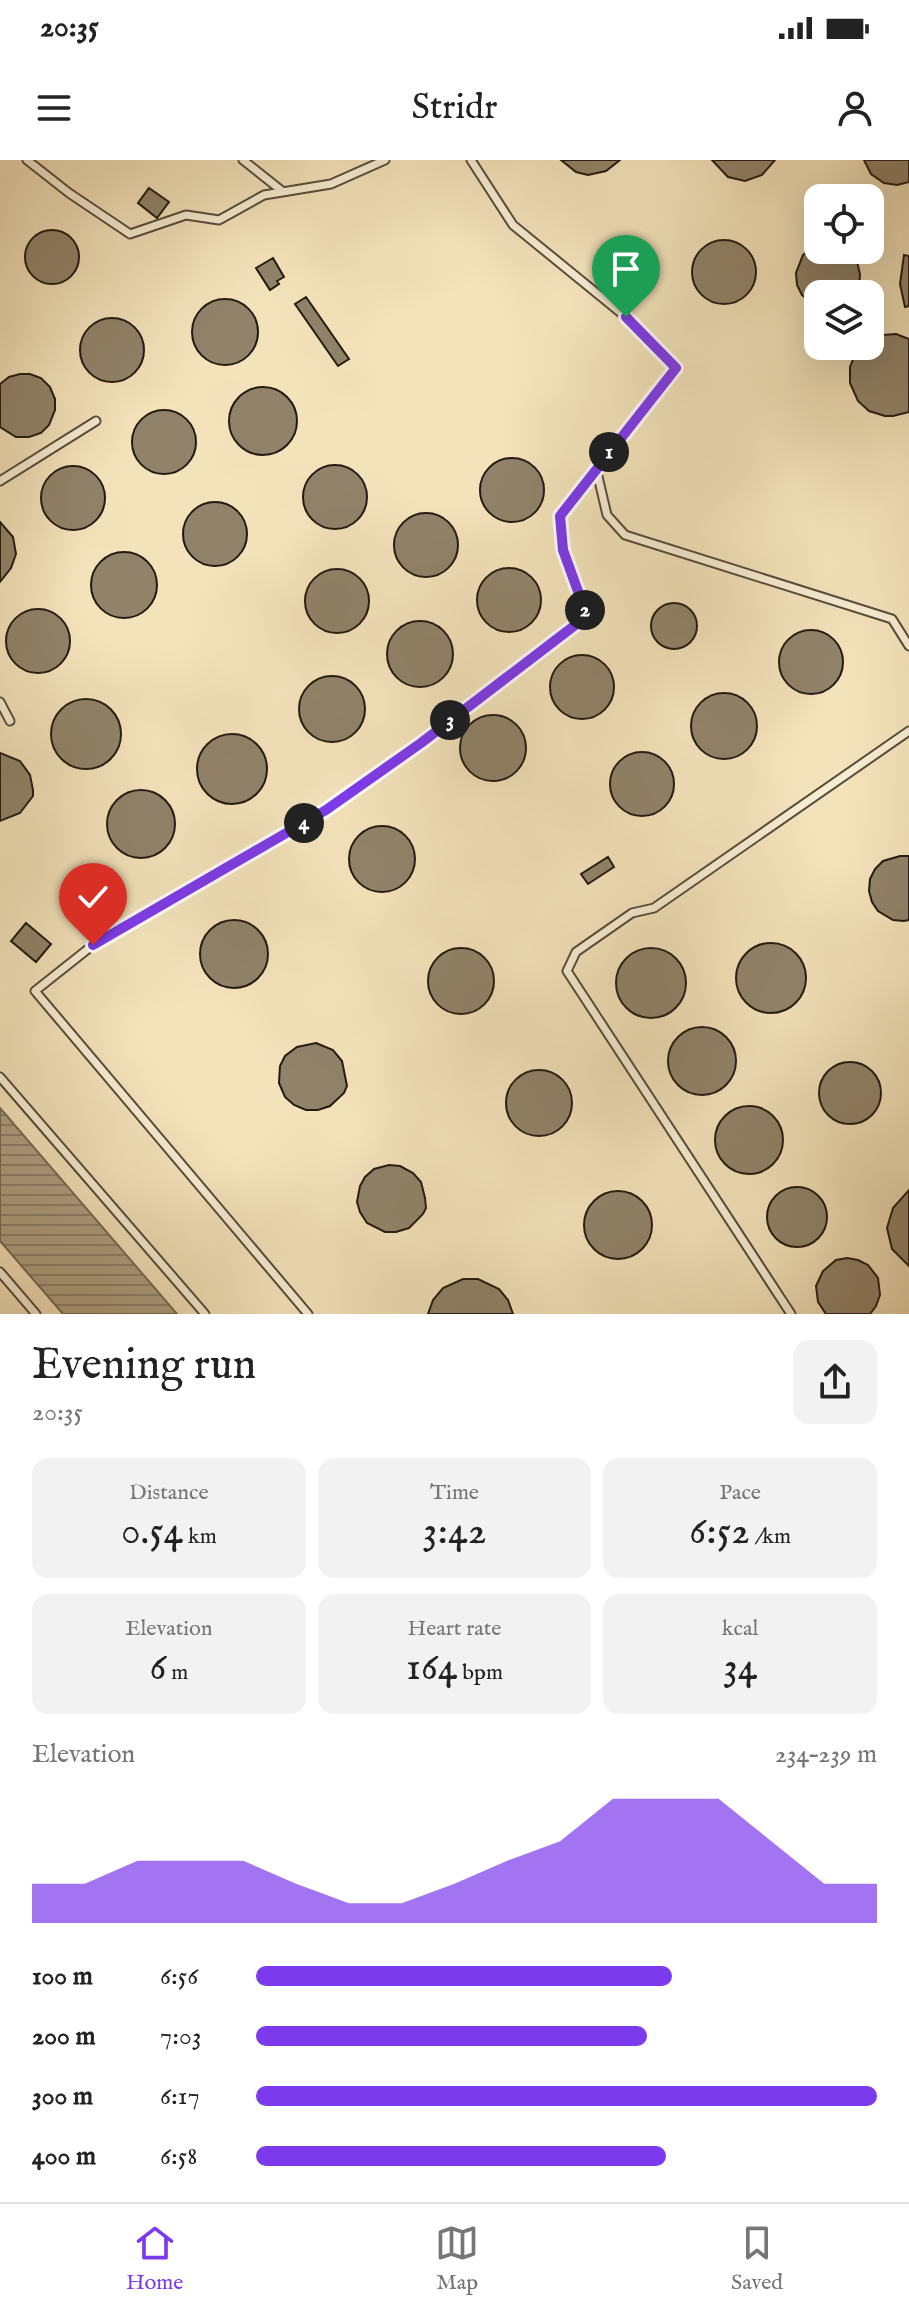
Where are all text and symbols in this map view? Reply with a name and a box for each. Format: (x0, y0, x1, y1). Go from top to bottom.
text: 20:35 (40, 9, 99, 47)
text: Stridr (412, 85, 497, 131)
icon: menu (32, 86, 76, 130)
icon: person (833, 86, 877, 130)
map controls (804, 184, 884, 360)
button: locate (804, 184, 884, 264)
pin (592, 235, 660, 317)
icon: arrive (604, 247, 648, 291)
button: layers (804, 280, 884, 360)
pin: 1 (589, 432, 629, 472)
text: 1 (605, 438, 613, 466)
pin: 2 (565, 590, 605, 630)
text: 2 (580, 596, 590, 624)
pin: 3 (430, 700, 470, 740)
text: 3 (446, 706, 454, 734)
pin: 4 (284, 803, 324, 843)
text: 4 (299, 809, 309, 837)
pin (59, 863, 127, 945)
icon: check (71, 875, 115, 919)
text: Evening run (32, 1338, 256, 1394)
button: share (793, 1340, 877, 1424)
text: 20:35 (32, 1396, 83, 1429)
text: Distance (129, 1479, 209, 1507)
text: Time (430, 1479, 479, 1507)
text: Pace (719, 1479, 761, 1507)
text: 0.54 (121, 1507, 183, 1558)
text: 3:42 (423, 1507, 486, 1558)
text: 6:52 (689, 1507, 750, 1558)
text: km (183, 1523, 217, 1551)
text: /km (750, 1523, 791, 1551)
text: Elevation (125, 1615, 212, 1643)
text: Heart rate (408, 1615, 501, 1643)
text: kcal (722, 1615, 758, 1643)
text: 6 (149, 1643, 166, 1694)
text: 164 (406, 1643, 457, 1694)
text: 34 (723, 1643, 757, 1694)
text: m (166, 1659, 188, 1687)
text: bpm (457, 1659, 503, 1687)
text: Elevation (32, 1738, 135, 1771)
text: 234–239 m (775, 1738, 877, 1771)
text: 100 m (32, 1960, 93, 1993)
text: 6:56 (160, 1960, 198, 1993)
text: 200 m (32, 2020, 96, 2053)
text: 7:03 (160, 2020, 202, 2053)
text: 300 m (32, 2080, 93, 2113)
text: 6:17 (160, 2080, 200, 2113)
text: 400 m (32, 2140, 96, 2173)
text: 6:58 (160, 2140, 197, 2173)
tab: Home (126, 2221, 183, 2297)
tab: Map (435, 2221, 479, 2297)
tab: Saved (731, 2221, 783, 2297)

